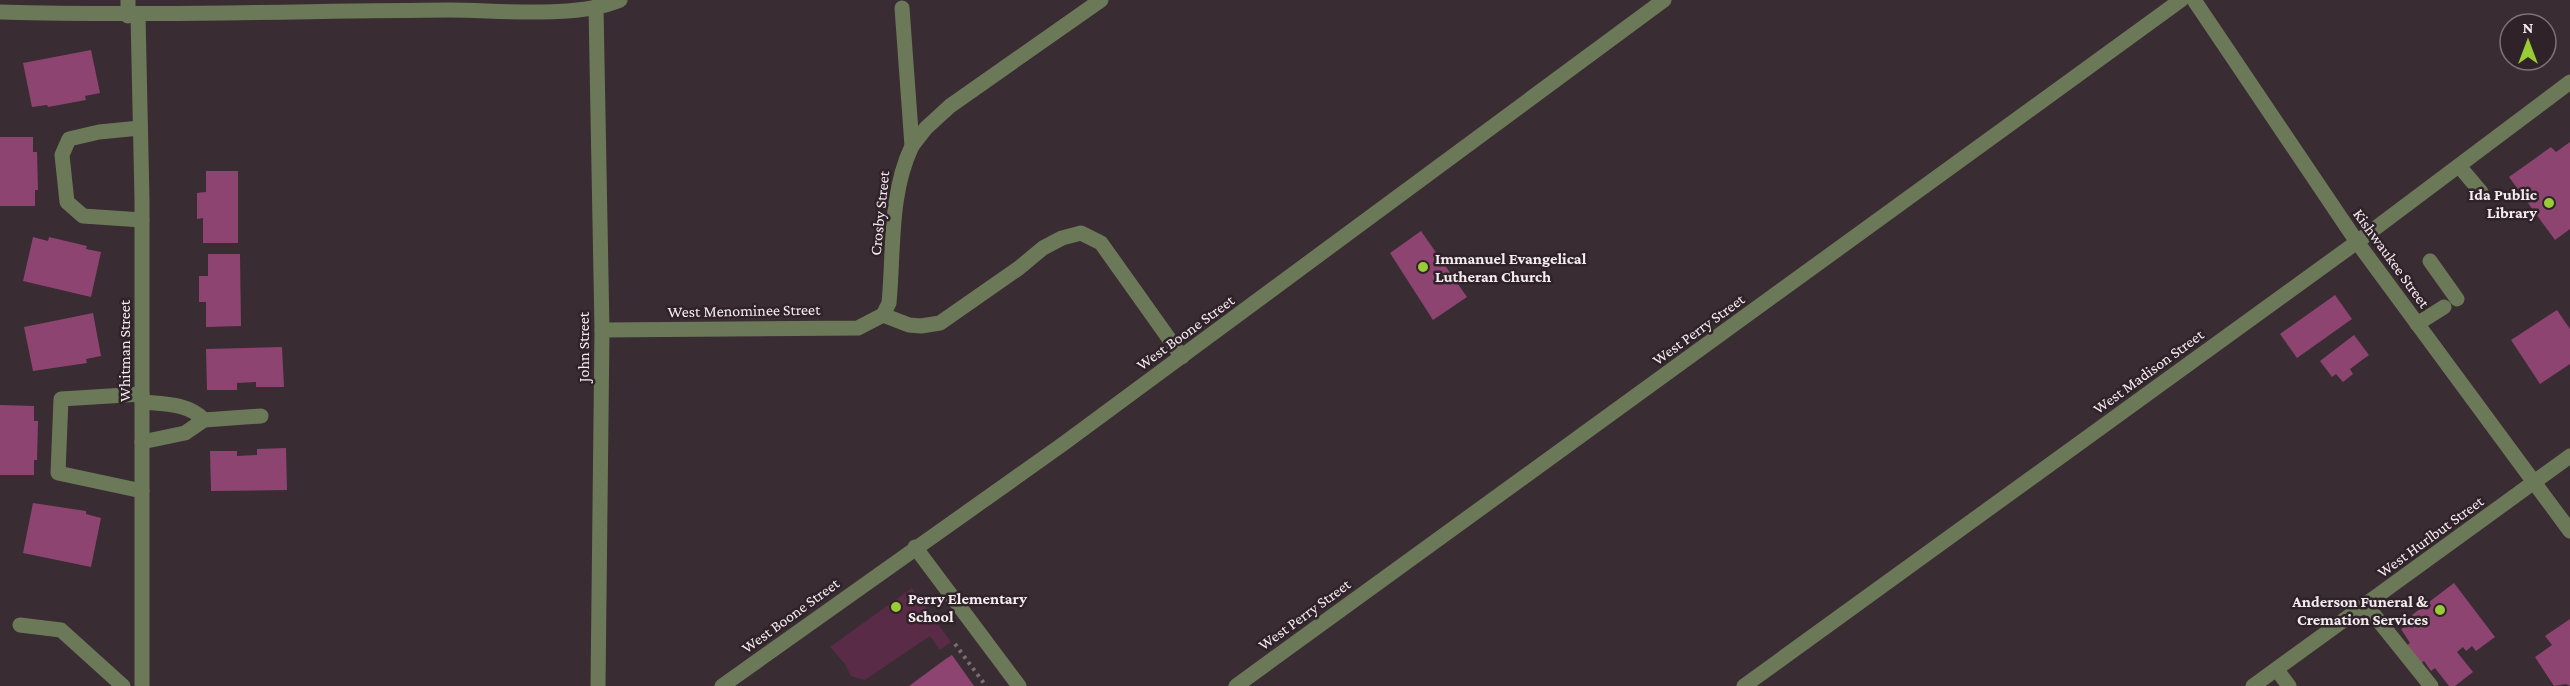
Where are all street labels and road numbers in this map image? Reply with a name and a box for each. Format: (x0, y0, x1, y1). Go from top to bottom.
street label: Crosby Street (867, 169, 893, 256)
street label: Kishwaukee Street (2350, 206, 2434, 312)
street label: West Perry Street (1649, 290, 1749, 369)
street label: West Boone Street (1133, 291, 1238, 373)
street label: Whitman Street (116, 299, 133, 402)
street label: West Menominee Street (668, 301, 821, 320)
street label: John Street (575, 311, 593, 384)
street label: West Madison Street (2090, 325, 2207, 417)
street label: West Hurlbut Street (2374, 492, 2487, 581)
street label: West Boone Street (738, 574, 843, 656)
street label: West Perry Street (1255, 575, 1355, 654)

